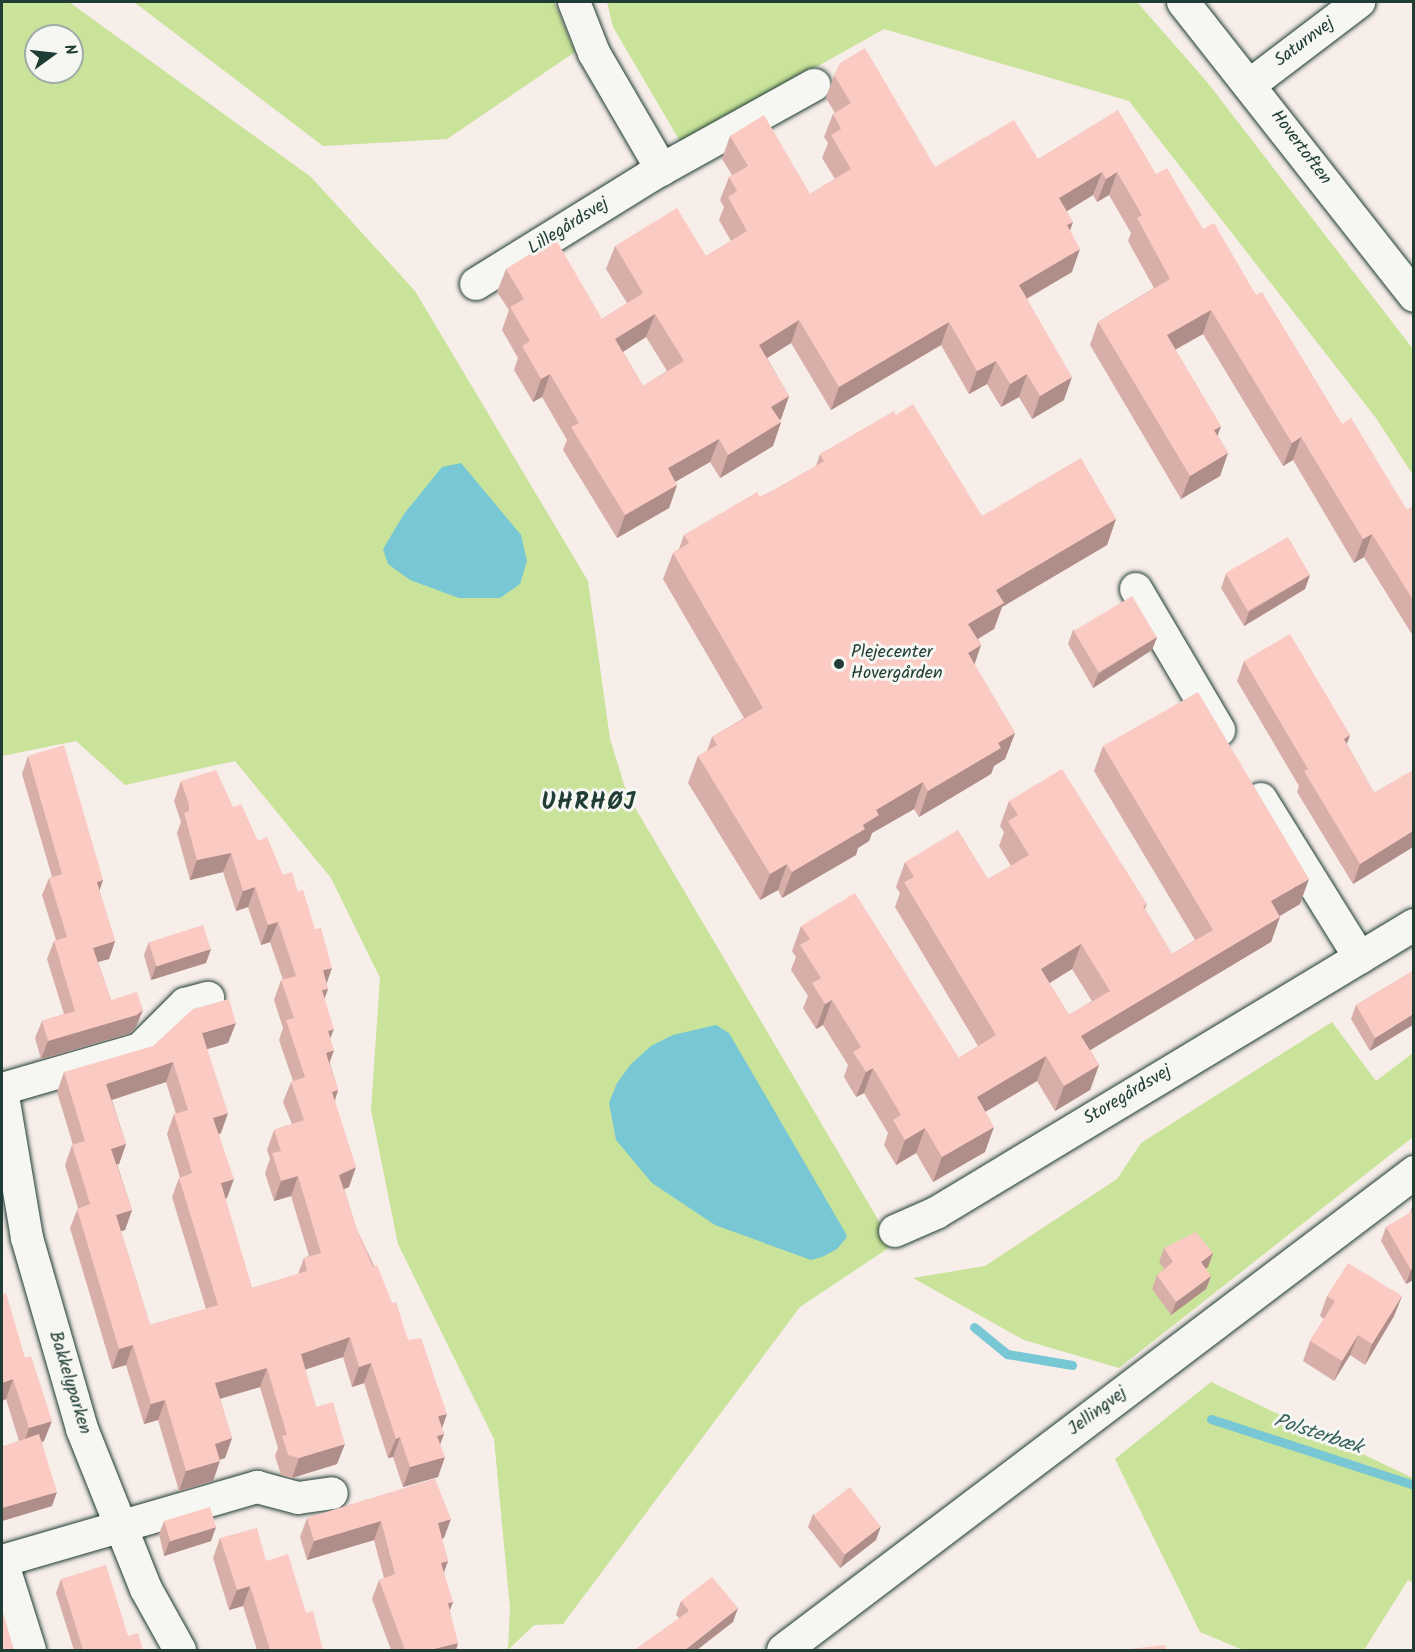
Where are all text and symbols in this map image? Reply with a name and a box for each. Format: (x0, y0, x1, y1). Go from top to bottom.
street label: Saturnvej (1271, 13, 1339, 73)
north arrow (24, 24, 84, 84)
text: N (57, 42, 83, 58)
street label: Hovertoften (1265, 106, 1335, 190)
street label: Lillegårdsvej (525, 194, 613, 260)
place label: Plejecenter Hovergården (851, 643, 943, 686)
marker: Plejecenter Hovergården (832, 657, 846, 671)
district label: UHRHØJ (541, 789, 637, 817)
street label: Storegårdsvej (1080, 1061, 1176, 1131)
street label: Bakkelyparken (43, 1329, 95, 1437)
street label: Jellingvej (1064, 1383, 1132, 1441)
water label: Polsterbæk (1271, 1409, 1365, 1461)

